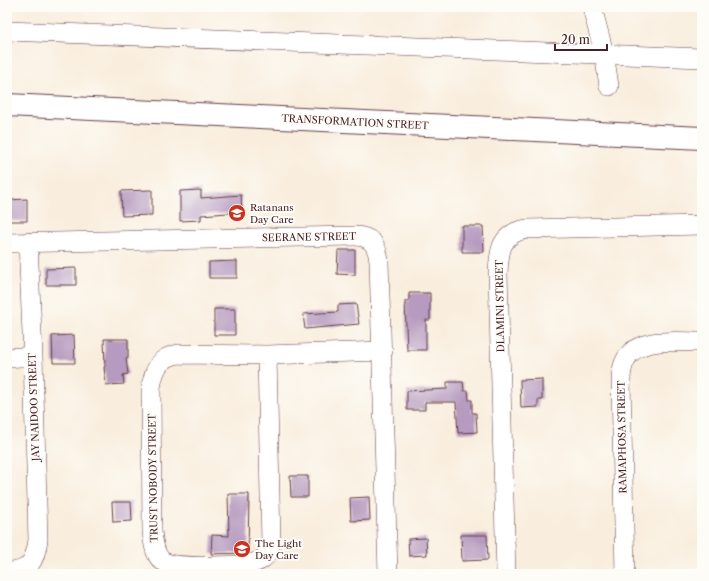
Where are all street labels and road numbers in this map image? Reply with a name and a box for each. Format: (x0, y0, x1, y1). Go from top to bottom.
street label: TRANSFORMATION STREET (281, 112, 430, 132)
street label: SEERANE STREET (262, 230, 357, 244)
street label: DLAMINI STREET (493, 259, 507, 352)
street label: JAY NAIDOO STREET (26, 352, 42, 463)
street label: RAMAPHOSA STREET (615, 380, 629, 494)
street label: TRUST NOBODY STREET (145, 413, 161, 543)

